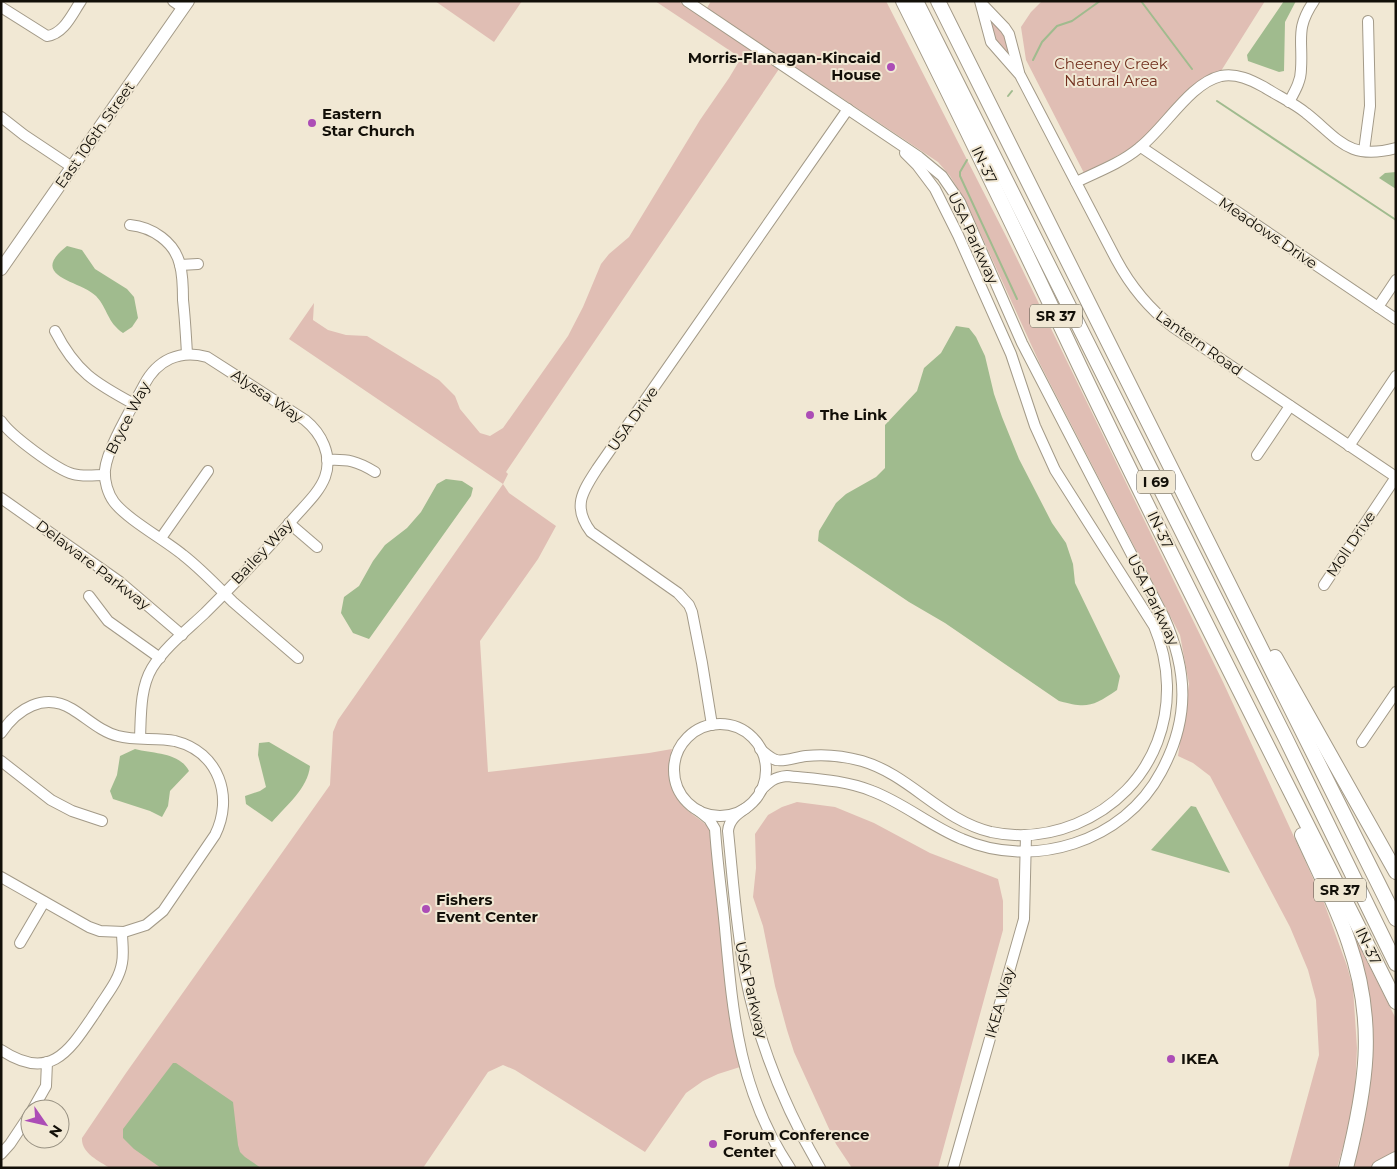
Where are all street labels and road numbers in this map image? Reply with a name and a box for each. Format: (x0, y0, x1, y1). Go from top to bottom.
street label: East 106th Street (51, 78, 139, 192)
street label: IN-37 (967, 143, 1002, 187)
street label: USA Parkway (944, 189, 1003, 288)
street label: Meadows Drive (1215, 193, 1321, 273)
road number: SR 37 (1030, 304, 1082, 328)
street label: Lantern Road (1152, 306, 1246, 380)
street label: Alyssa Way (228, 365, 308, 427)
street label: Bryce Way (101, 378, 154, 457)
street label: USA Drive (603, 383, 662, 455)
road number: I 69 (1137, 471, 1175, 494)
street label: Moll Drive (1322, 507, 1379, 580)
street label: IN-37 (1143, 508, 1178, 552)
street label: Delaware Parkway (32, 515, 155, 614)
street label: Bailey Way (227, 515, 297, 588)
street label: USA Parkway (1123, 551, 1184, 649)
road number: SR 37 (1314, 878, 1366, 902)
street label: IN-37 (1351, 924, 1386, 968)
street label: USA Parkway (731, 939, 772, 1041)
street label: IKEA Way (980, 965, 1019, 1040)

